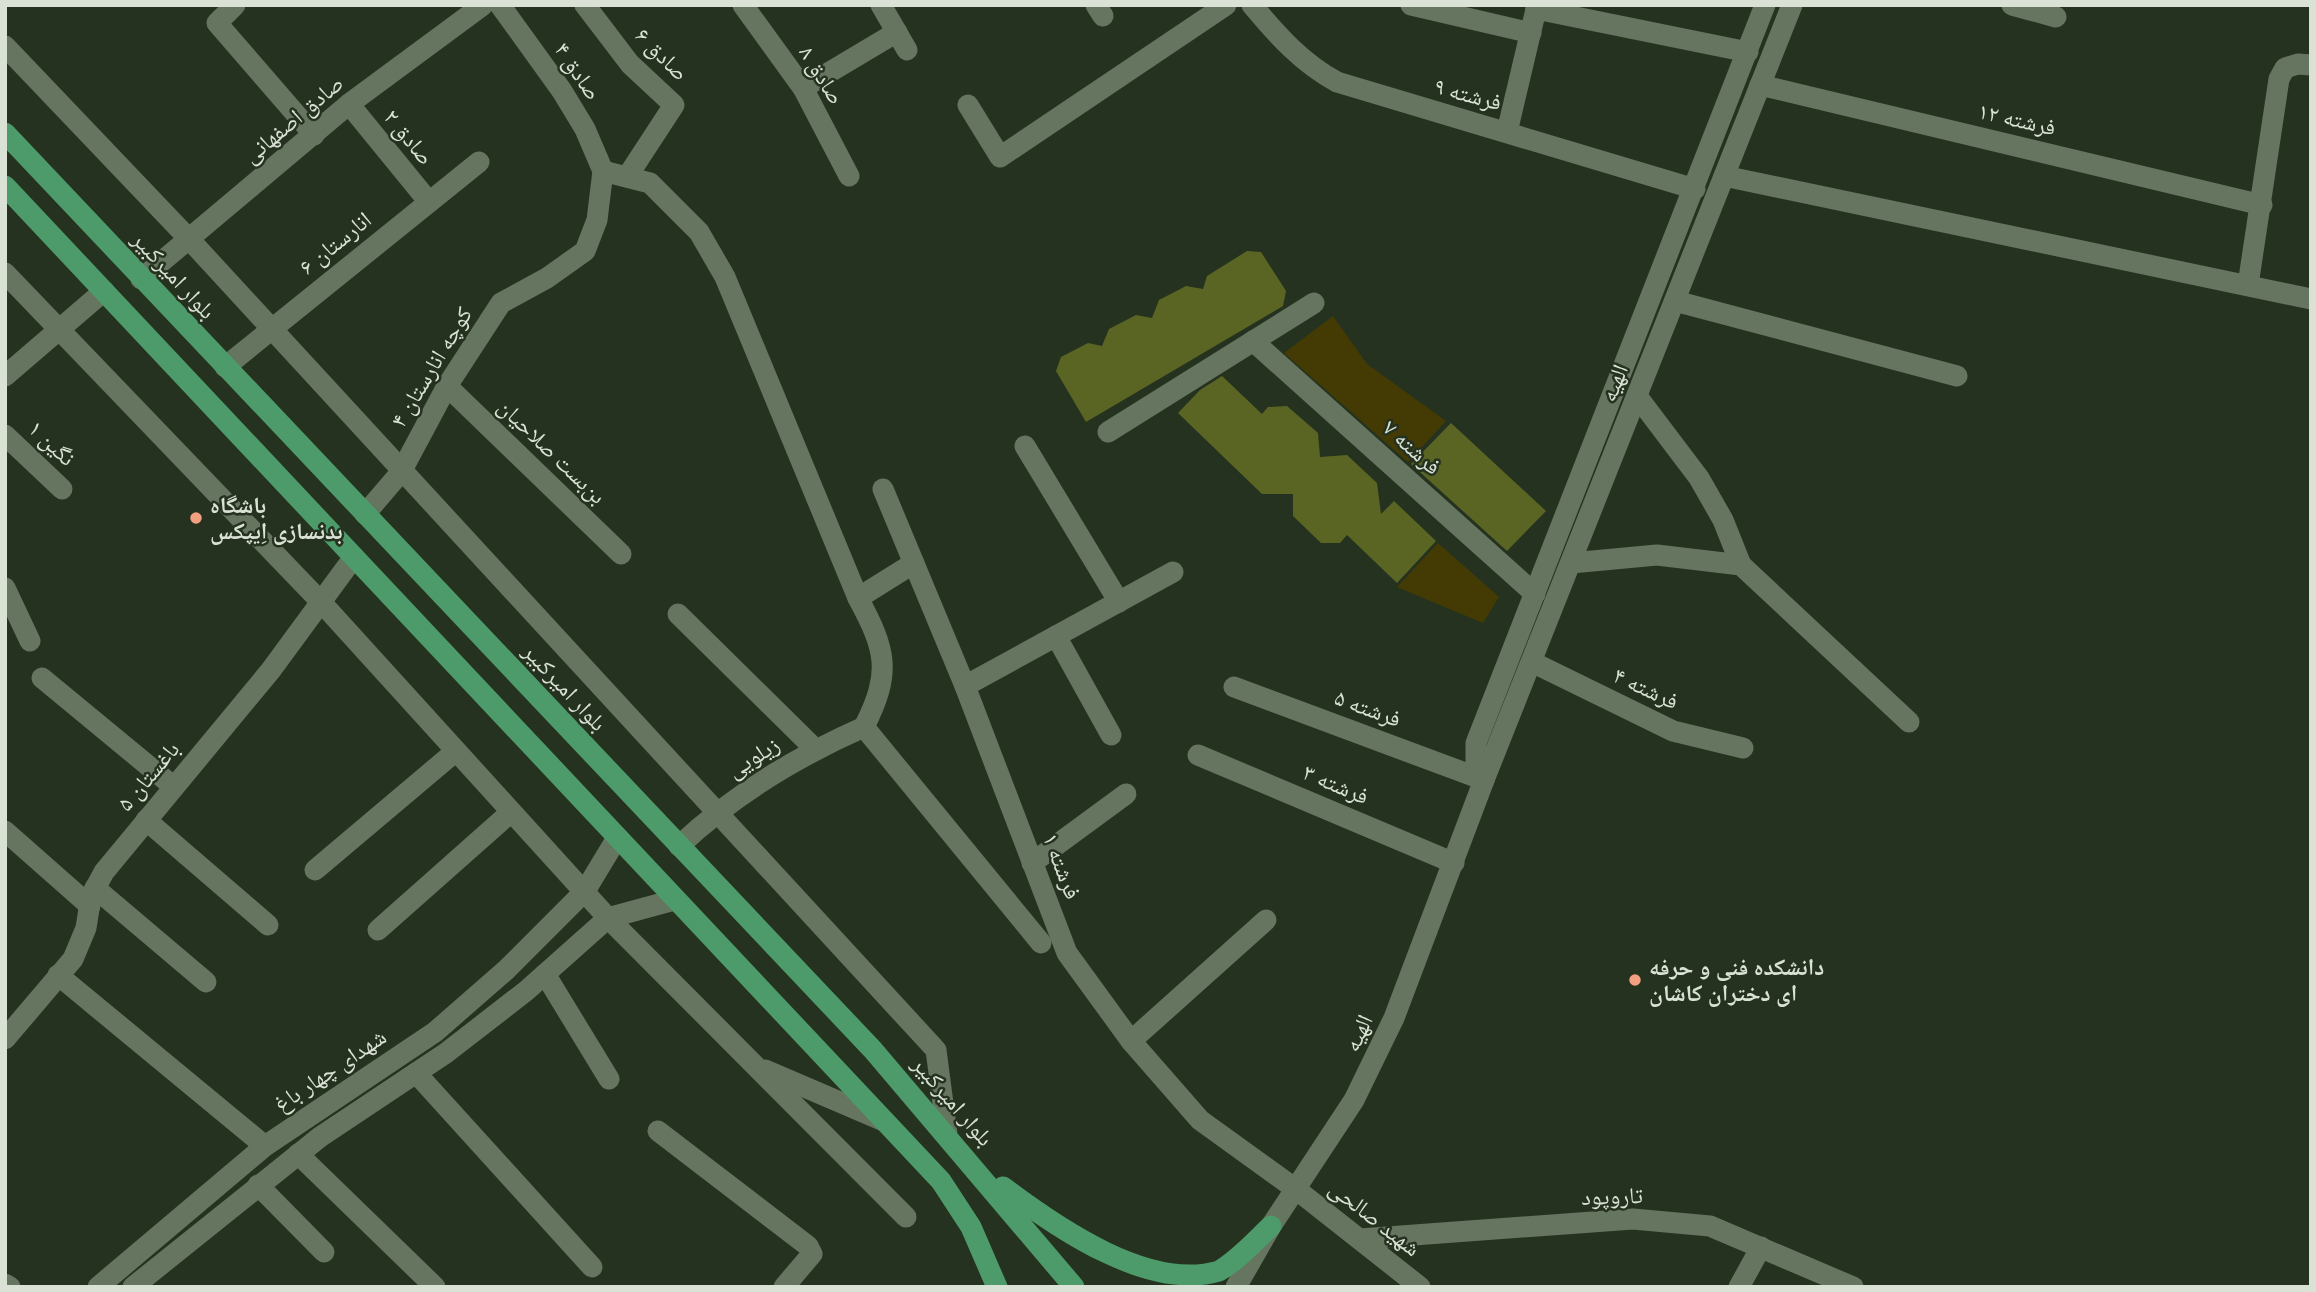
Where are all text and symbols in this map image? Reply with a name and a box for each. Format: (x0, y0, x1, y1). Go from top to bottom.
street label: صادق ۶ (629, 20, 696, 87)
street label: صادق ۴ (548, 35, 609, 105)
street label: صادق ۸ (793, 39, 853, 110)
street label: صادق اصفهانی (236, 67, 349, 169)
street label: فرشته ۹ (1431, 70, 1505, 116)
street label: فرشته ۱۲ (1975, 95, 2059, 142)
street label: صادق ۲ (378, 102, 442, 171)
street label: انارستان ۶ (292, 204, 377, 281)
street label: بلوار امیرکبیر (126, 223, 223, 325)
street label: کوچه انارستان ۴ (382, 300, 478, 432)
street label: الهیه (1592, 359, 1634, 406)
street label: بن‌بست صلاحیان (492, 391, 613, 510)
street label: فرشته ۷ (1377, 412, 1448, 480)
street label: نگین ۱ (23, 413, 83, 472)
place label: باشگاه بدنسازی اِیپکس (210, 489, 343, 545)
marker: باشگاه بدنسازی اِیپکس (188, 510, 204, 526)
street label: بلوار امیرکبیر (517, 635, 614, 737)
street label: فرشته ۴ (1609, 659, 1684, 715)
street label: فرشته ۵ (1331, 681, 1406, 733)
street label: زیلویی (720, 728, 785, 784)
street label: باغستان ۵ (109, 734, 185, 817)
street label: فرشته ۳ (1299, 756, 1374, 810)
street label: فرشته ۱ (1037, 828, 1089, 903)
place label: دانشکده فنی و حرفه ای دختران کاشان (1649, 951, 1824, 1007)
marker: دانشکده فنی و حرفه ای دختران کاشان (1627, 972, 1643, 988)
street label: الهیه (1336, 1009, 1379, 1056)
street label: شهدای چهار باغ (267, 1021, 392, 1119)
street label: بلوار امیرکبیر (906, 1048, 1001, 1152)
street label: شهید صالحی (1324, 1172, 1428, 1262)
street label: تاروپود (1581, 1179, 1643, 1211)

